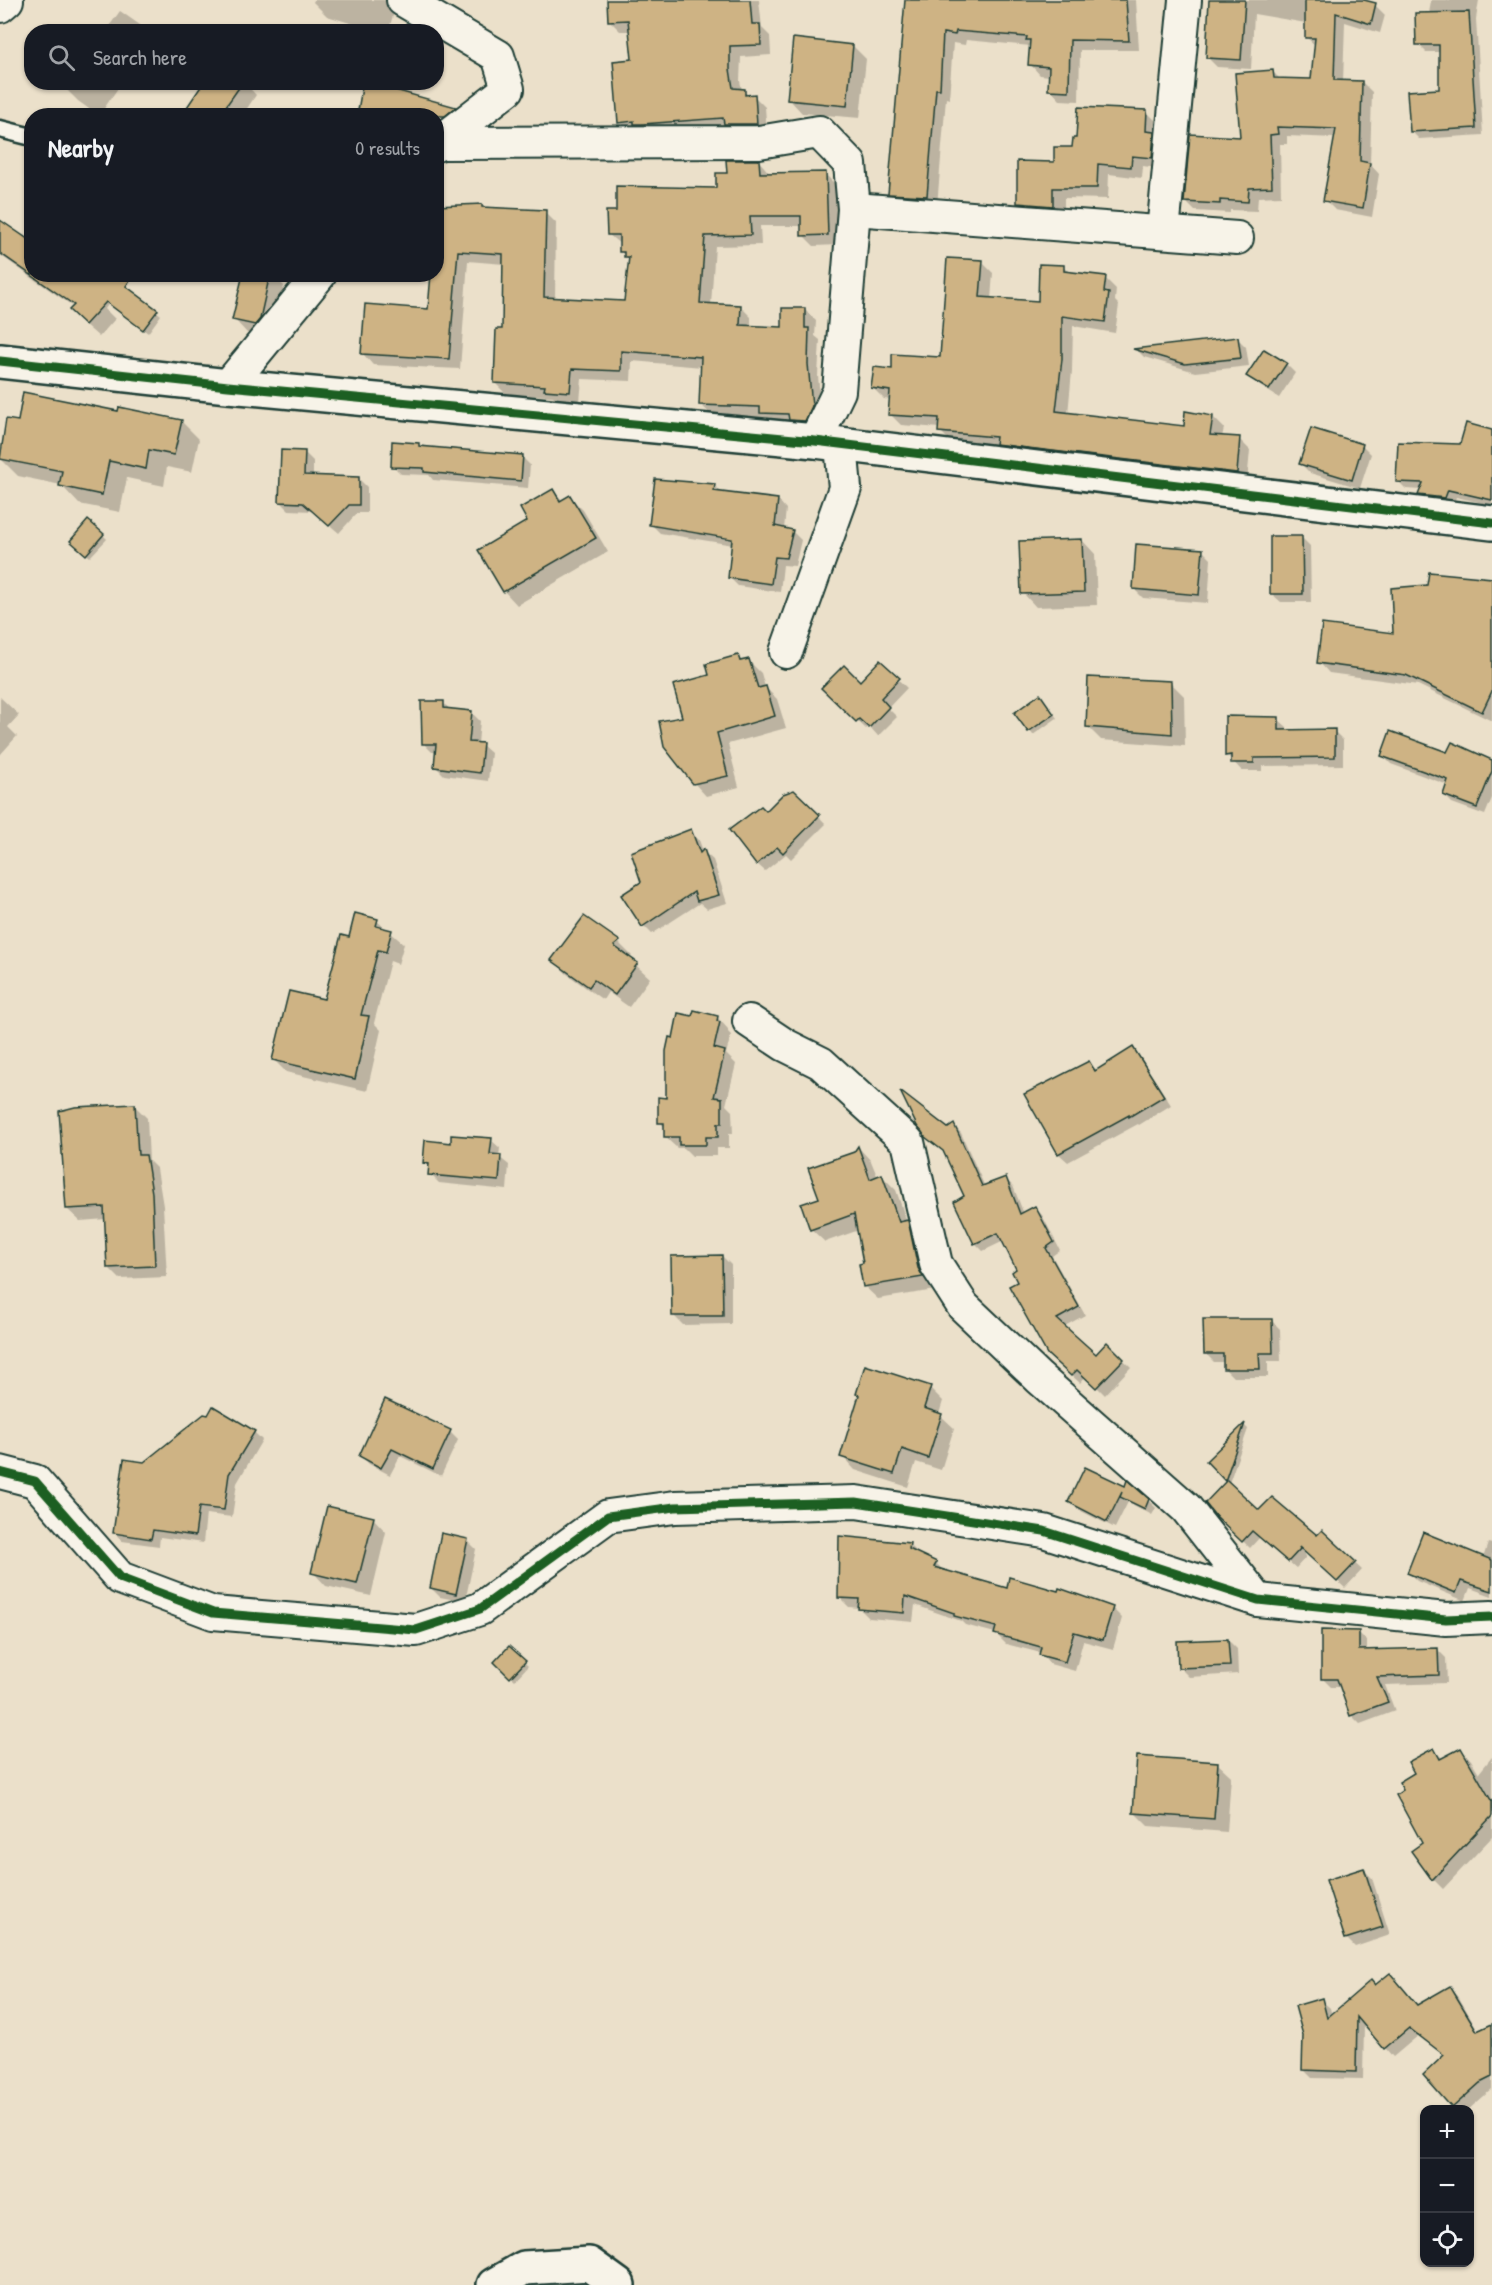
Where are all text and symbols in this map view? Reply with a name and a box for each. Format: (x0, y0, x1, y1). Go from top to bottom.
search box (24, 24, 444, 90)
icon: search (45, 41, 78, 74)
text: Search here (93, 42, 187, 72)
text: Nearby (48, 130, 114, 165)
text: 0 results (355, 134, 420, 161)
map controls (1420, 2105, 1474, 2267)
button: + (1420, 2105, 1474, 2159)
button: − (1420, 2159, 1474, 2213)
button: locate (1420, 2213, 1474, 2267)

